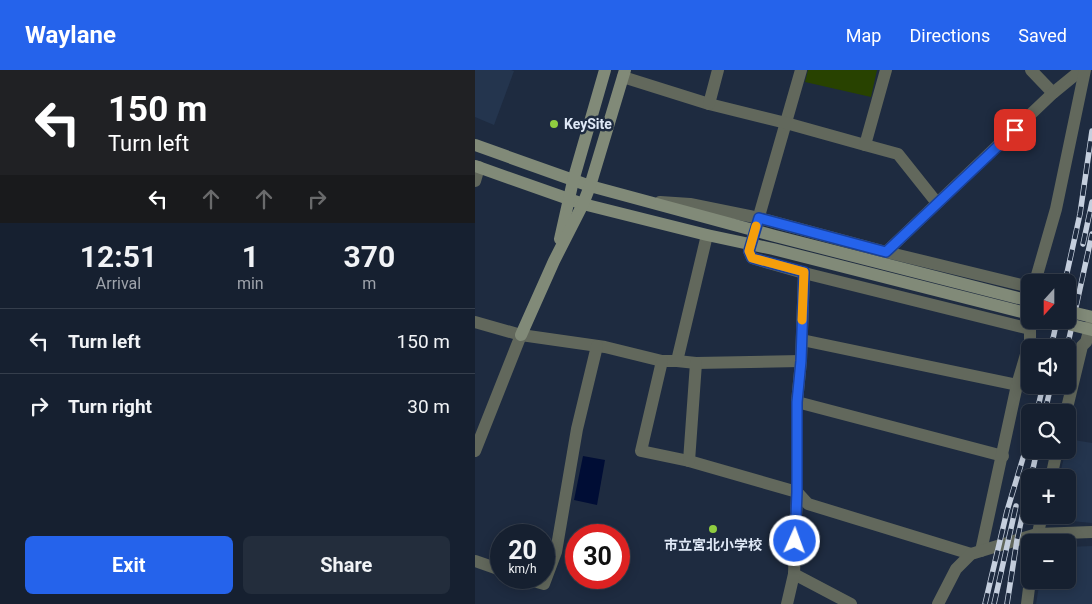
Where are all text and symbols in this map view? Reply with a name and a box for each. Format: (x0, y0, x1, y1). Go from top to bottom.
text: Waylane (25, 21, 116, 49)
text: Map (846, 25, 881, 46)
text: Directions (909, 25, 990, 46)
text: Saved (1018, 25, 1067, 46)
text: 150 m (108, 89, 207, 130)
icon: left (25, 90, 90, 155)
pin (994, 109, 1036, 151)
place label: KeySite (564, 116, 612, 132)
icon: arrive (1001, 116, 1029, 144)
marker: KeySite (548, 118, 560, 130)
text: Turn left (108, 131, 189, 156)
icon: left (144, 185, 172, 213)
icon: ahead (197, 185, 225, 213)
icon: ahead (250, 185, 278, 213)
icon: right (303, 185, 331, 213)
text: 12:51 (80, 239, 157, 274)
text: 1 (242, 239, 259, 274)
text: 370 (344, 239, 395, 274)
text: Arrival (96, 274, 141, 293)
text: min (237, 274, 264, 293)
text: m (362, 274, 376, 293)
north arrow (1021, 274, 1076, 329)
map controls (1021, 274, 1076, 589)
icon: left (25, 327, 53, 355)
text: Turn left (68, 330, 141, 353)
text: 150 m (397, 330, 450, 353)
button: sound (1021, 339, 1076, 394)
icon: right (25, 392, 53, 420)
text: Turn right (68, 395, 152, 418)
text: 30 m (407, 395, 450, 418)
button: search (1021, 404, 1076, 459)
button: + (1021, 469, 1076, 524)
position arrow (768, 514, 820, 566)
marker: 市立宮北小学校 (707, 523, 719, 535)
speed limit sign: 30 (565, 524, 630, 589)
button: − (1021, 534, 1076, 589)
button: Exit (25, 536, 233, 594)
button: Share (243, 536, 450, 594)
text: 20 (508, 536, 537, 565)
place label: 市立宮北小学校 (664, 537, 762, 553)
text: km/h (508, 562, 537, 576)

